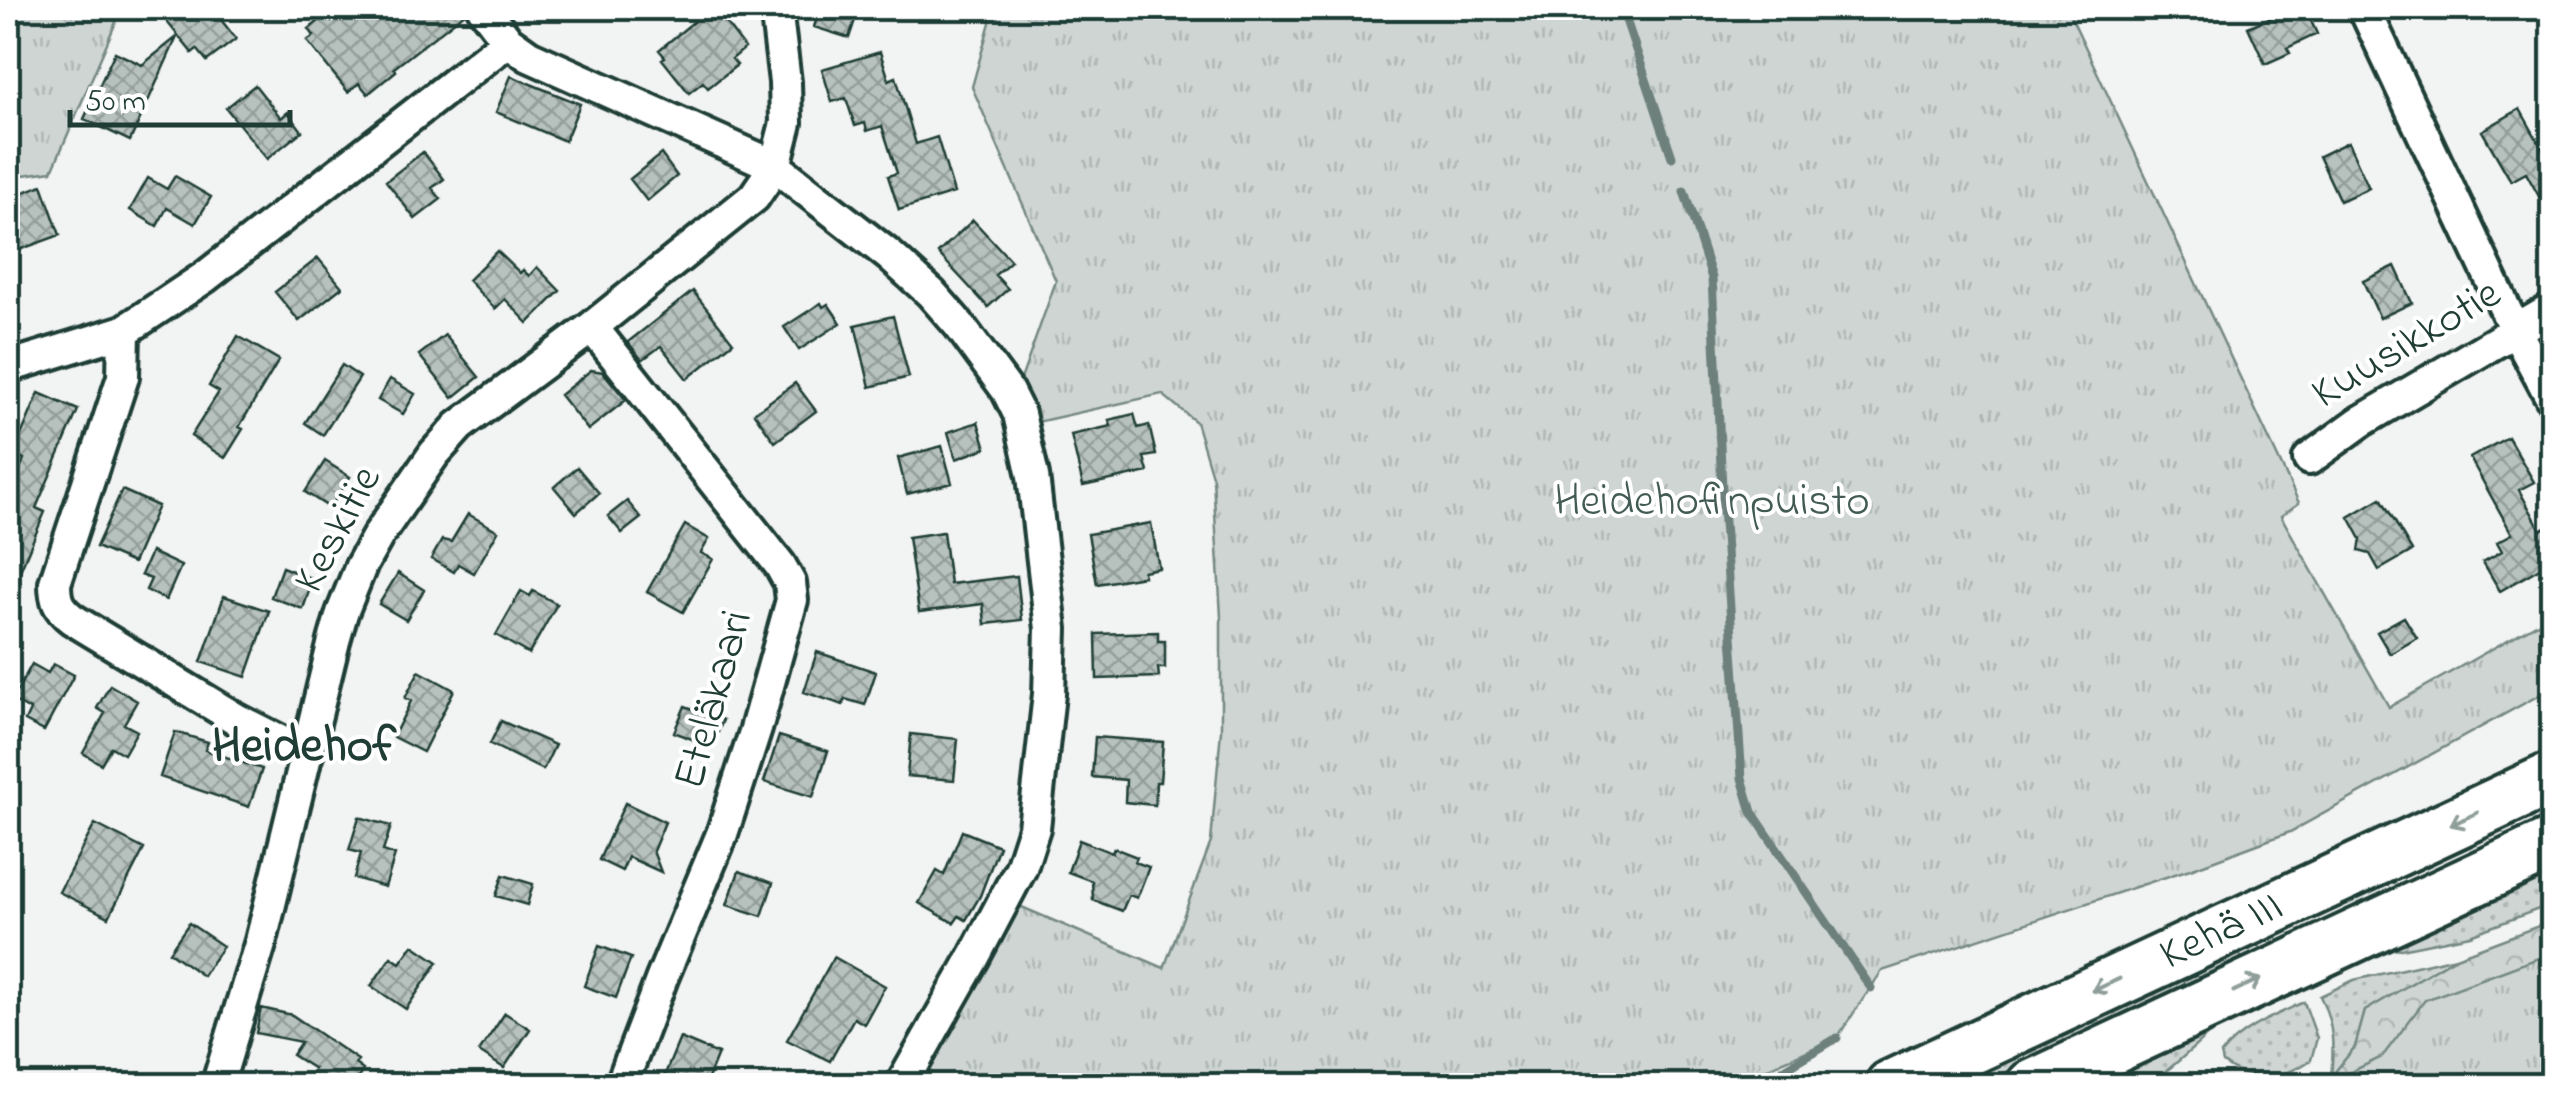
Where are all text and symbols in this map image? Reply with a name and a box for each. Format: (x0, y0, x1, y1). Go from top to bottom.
scale bar (70, 65, 290, 127)
text: 50 m (85, 81, 146, 125)
street label: Kuusikkotie (2300, 262, 2515, 427)
street label: Keskitie (278, 454, 400, 606)
park label: Heidehofinpuisto (1554, 470, 1870, 536)
street label: Eteläkaari (658, 603, 772, 797)
district label: Heidehof (212, 711, 397, 784)
one-way arrow (2449, 811, 2480, 829)
street label: Kehä III (2149, 875, 2294, 989)
one-way arrow (2231, 975, 2261, 994)
one-way arrow (2092, 977, 2122, 996)

